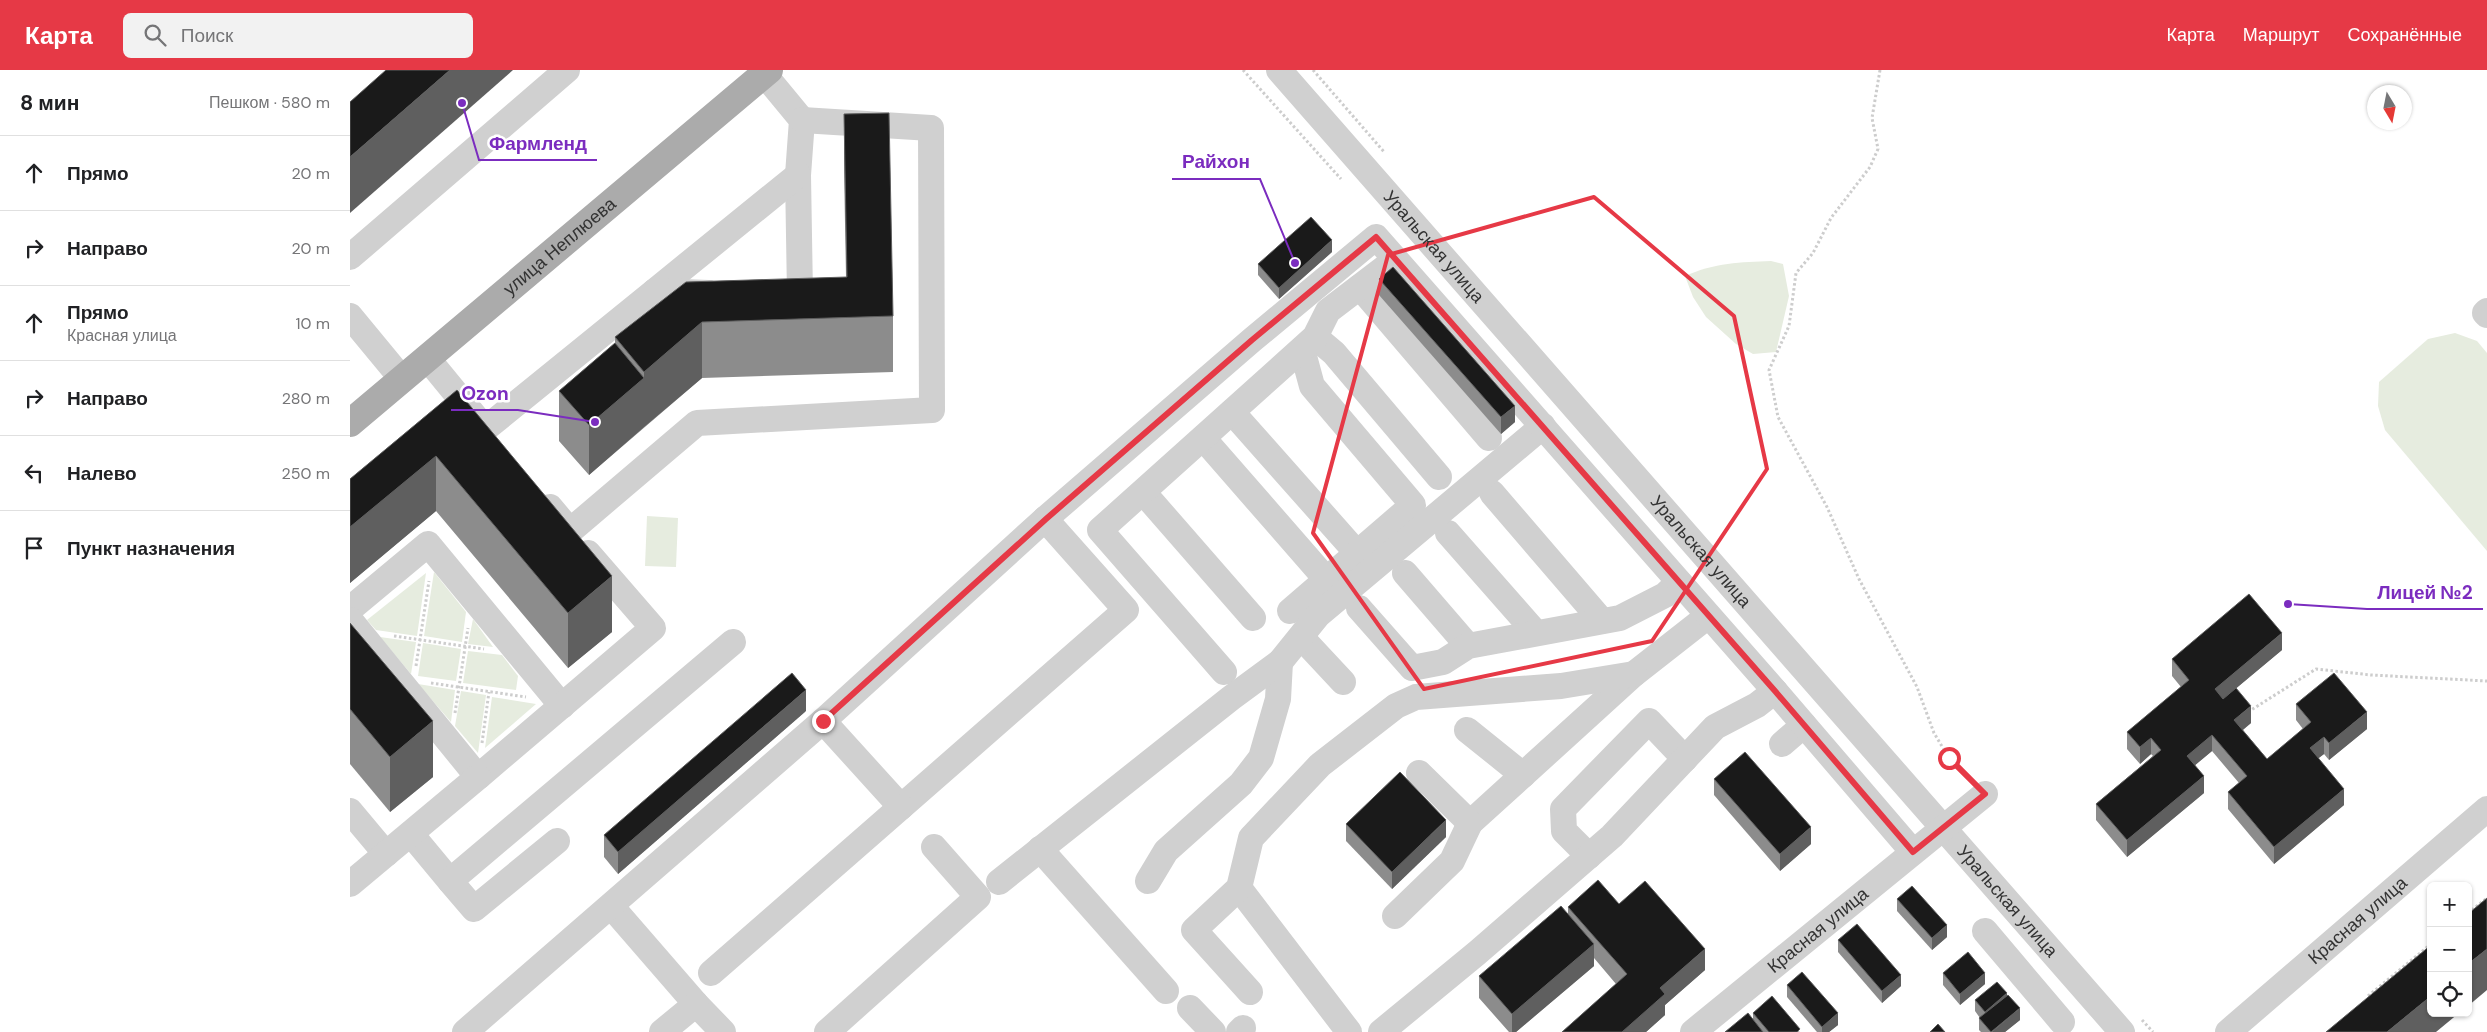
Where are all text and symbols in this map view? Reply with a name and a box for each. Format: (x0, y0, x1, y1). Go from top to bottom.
search box (123, 13, 473, 58)
text: Карта (25, 20, 93, 51)
icon: search (141, 21, 169, 49)
text: Поиск (181, 23, 233, 48)
text: Карта (2167, 23, 2215, 47)
text: Маршрут (2243, 23, 2319, 47)
text: Сохранённые (2347, 23, 2462, 47)
north arrow (2367, 85, 2412, 130)
text: 8 мин (20, 89, 79, 117)
text: Пешком · 580 m (209, 92, 330, 113)
callout: Фармленд (479, 126, 597, 160)
text: Фармленд (489, 131, 587, 156)
callout: Райхон (1172, 145, 1260, 179)
text: Райхон (1182, 149, 1250, 174)
icon: ahead (20, 159, 48, 187)
text: Прямо (67, 161, 129, 186)
text: 20 m (291, 163, 330, 184)
street label: Уральская улица (1378, 185, 1490, 309)
street label: улица Неплюева (498, 191, 622, 301)
icon: right (20, 234, 48, 262)
text: Направо (67, 236, 148, 261)
text: 20 m (291, 238, 330, 259)
text: Прямо (67, 300, 129, 325)
icon: ahead (20, 309, 48, 337)
text: 10 m (296, 313, 330, 334)
text: Красная улица (67, 325, 177, 346)
callout: Ozon (451, 376, 518, 410)
text: Ozon (461, 381, 509, 406)
icon: right (20, 384, 48, 412)
text: Направо (67, 386, 148, 411)
text: 280 m (282, 388, 330, 409)
icon: left (20, 459, 48, 487)
text: Налево (67, 461, 137, 486)
text: 250 m (282, 463, 330, 484)
street label: Уральская улица (1645, 490, 1757, 613)
icon: arrive (20, 534, 48, 562)
text: Пункт назначения (67, 536, 235, 561)
callout: Лицей №2 (2367, 575, 2483, 609)
text: Лицей №2 (2377, 580, 2473, 605)
route end (812, 710, 835, 733)
route start (1938, 747, 1961, 770)
street label: Уральская улица (1951, 840, 2064, 963)
street label: Красная улица (2303, 870, 2413, 970)
street label: Красная улица (1762, 881, 1874, 979)
map controls (2427, 882, 2472, 1017)
button: + (2427, 882, 2472, 927)
button: − (2427, 927, 2472, 972)
button: locate (2427, 972, 2472, 1017)

